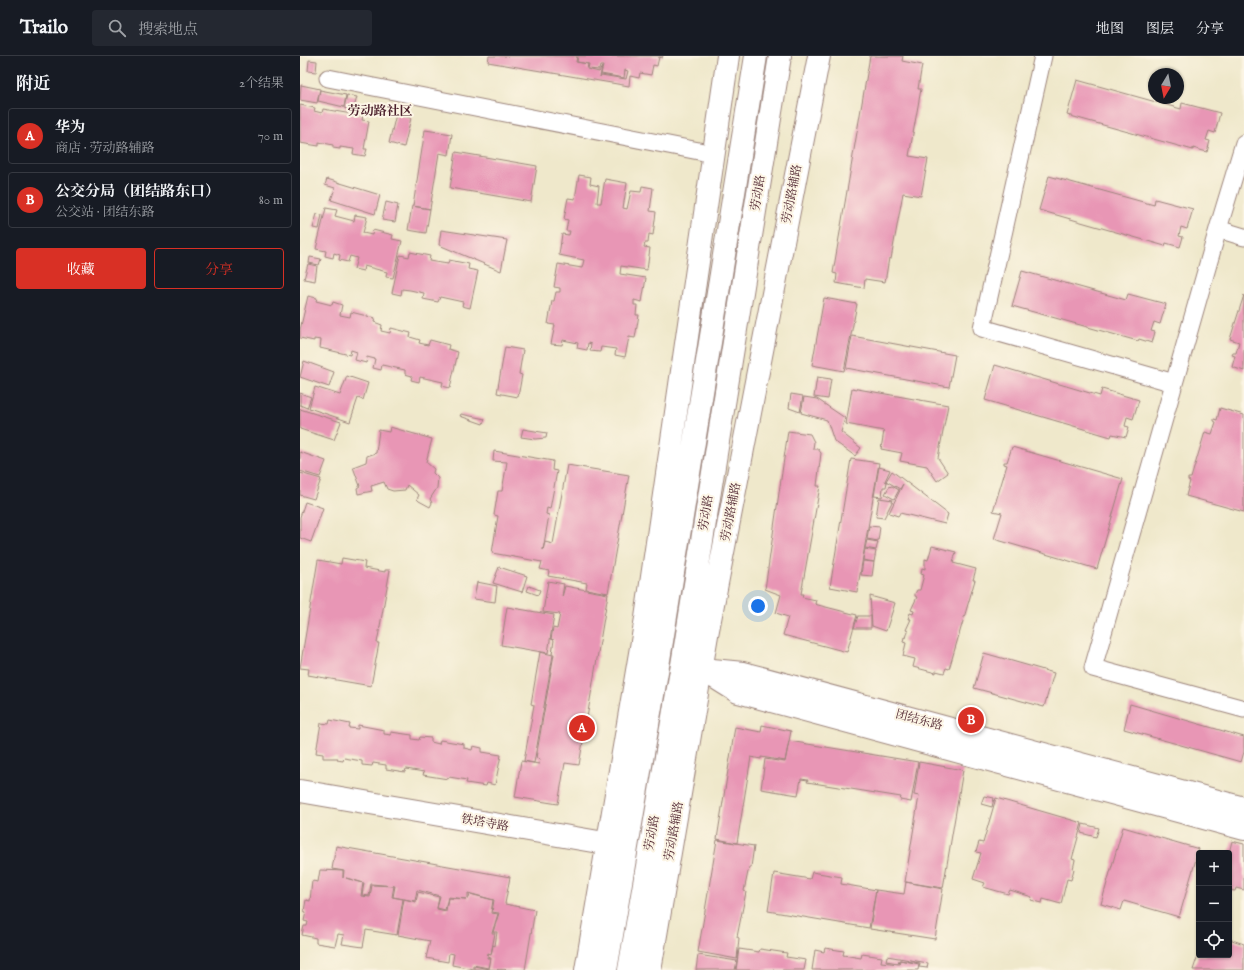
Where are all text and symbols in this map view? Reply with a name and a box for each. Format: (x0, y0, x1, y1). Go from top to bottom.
search box (92, 10, 372, 46)
text: Trailo (20, 16, 68, 40)
icon: search (106, 17, 128, 39)
text: 搜索地点 (138, 20, 198, 39)
text: 地图 (1096, 20, 1124, 38)
text: 图层 (1146, 20, 1174, 38)
text: 分享 (1196, 20, 1224, 38)
north arrow (1148, 68, 1184, 104)
text: 附近 (16, 74, 50, 95)
text: 2个结果 (239, 75, 284, 92)
district label: 劳动路社区 (347, 103, 413, 120)
text: 华为 (55, 118, 85, 137)
text: A (26, 128, 34, 145)
text: 70 m (258, 128, 283, 145)
text: 商店 · 劳动路辅路 (55, 140, 155, 157)
street label: 劳动路辅路 (779, 163, 805, 225)
street label: 劳动路 (748, 174, 768, 212)
text: 公交分局（团结路东口） (55, 182, 220, 201)
text: B (26, 192, 34, 209)
text: 80 m (259, 192, 283, 209)
text: 公交站 · 团结东路 (55, 204, 155, 221)
button: 收藏 (16, 248, 146, 289)
button: 分享 (154, 248, 284, 289)
street label: 劳动路辅路 (718, 481, 744, 543)
street label: 劳动路 (696, 494, 716, 532)
your location (748, 596, 768, 616)
pin: B (958, 705, 984, 735)
street label: 团结东路 (894, 707, 944, 733)
pin: A (569, 713, 595, 743)
street label: 劳动路辅路 (661, 800, 687, 862)
street label: 铁塔寺路 (460, 811, 510, 835)
street label: 劳动路 (641, 814, 663, 852)
map controls (1196, 850, 1232, 958)
button: + (1196, 850, 1232, 886)
button: − (1196, 886, 1232, 922)
button: locate (1196, 922, 1232, 958)

